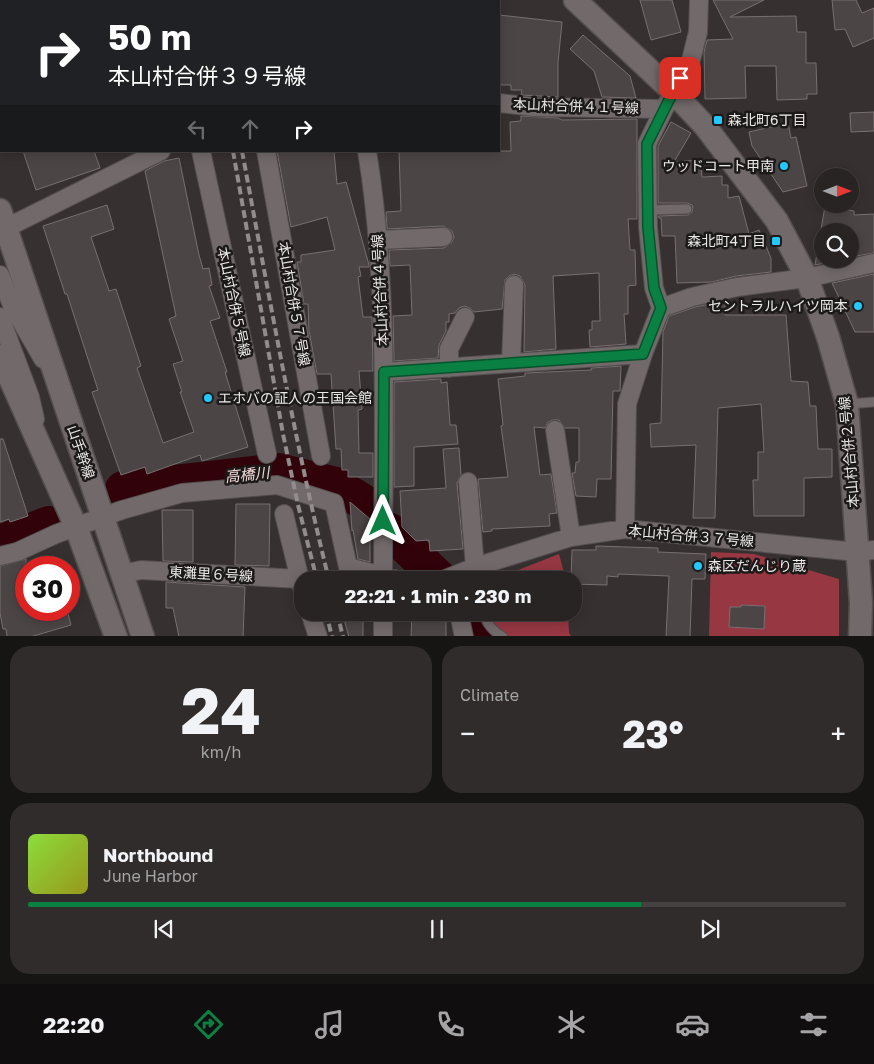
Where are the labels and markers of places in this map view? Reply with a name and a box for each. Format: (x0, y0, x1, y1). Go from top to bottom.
pin (659, 57, 701, 99)
place label: 森北町6丁目 (728, 111, 806, 128)
marker: 森北町6丁目 (712, 114, 724, 126)
place label: ウッドコート甲南 (662, 157, 774, 174)
marker: ウッドコート甲南 (778, 160, 790, 172)
place label: 森北町4丁目 (687, 232, 766, 249)
marker: 森北町4丁目 (770, 235, 782, 247)
place label: セントラルハイツ岡本 (708, 297, 848, 314)
marker: セントラルハイツ岡本 (852, 300, 864, 312)
place label: エホバの証人の王国会館 (218, 389, 372, 406)
marker: エホバの証人の王国会館 (202, 392, 214, 404)
place label: 森区だんじり蔵 (708, 557, 806, 574)
marker: 森区だんじり蔵 (692, 560, 704, 572)

